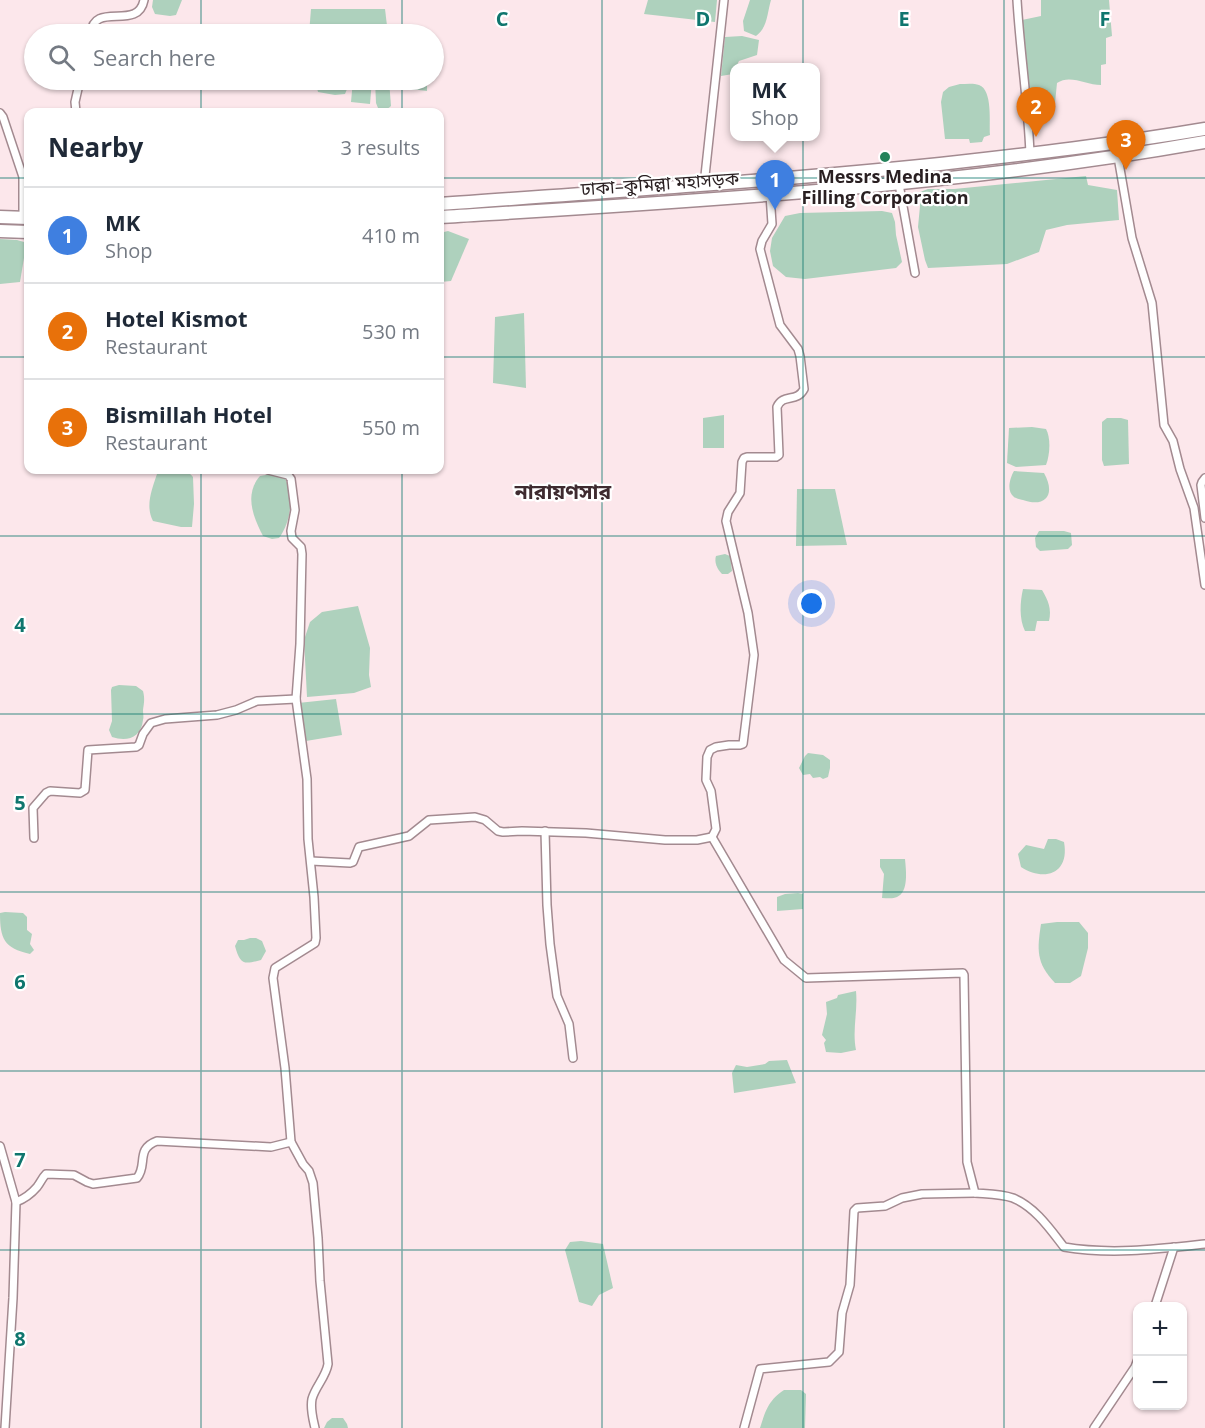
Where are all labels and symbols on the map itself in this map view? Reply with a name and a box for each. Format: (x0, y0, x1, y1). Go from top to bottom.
text: C (496, 5, 509, 32)
text: D (696, 5, 710, 32)
text: E (898, 5, 910, 32)
text: F (1100, 5, 1110, 32)
pin: 2 (1016, 88, 1056, 137)
pin: 3 (1106, 120, 1146, 170)
marker: Messrs Medina Filling Corporation (878, 150, 892, 164)
pin: 1 (756, 160, 794, 210)
place label: Messrs Medina Filling Corporation (801, 164, 969, 209)
street label: ঢাকা–কুমিল্লা মহাসড়ক (579, 165, 740, 201)
district label: নারায়ণসার (514, 477, 612, 505)
your location (797, 589, 826, 618)
text: 4 (14, 611, 26, 638)
text: 5 (14, 789, 26, 816)
text: 6 (14, 968, 26, 995)
text: 7 (14, 1146, 26, 1173)
text: 8 (14, 1325, 26, 1352)

